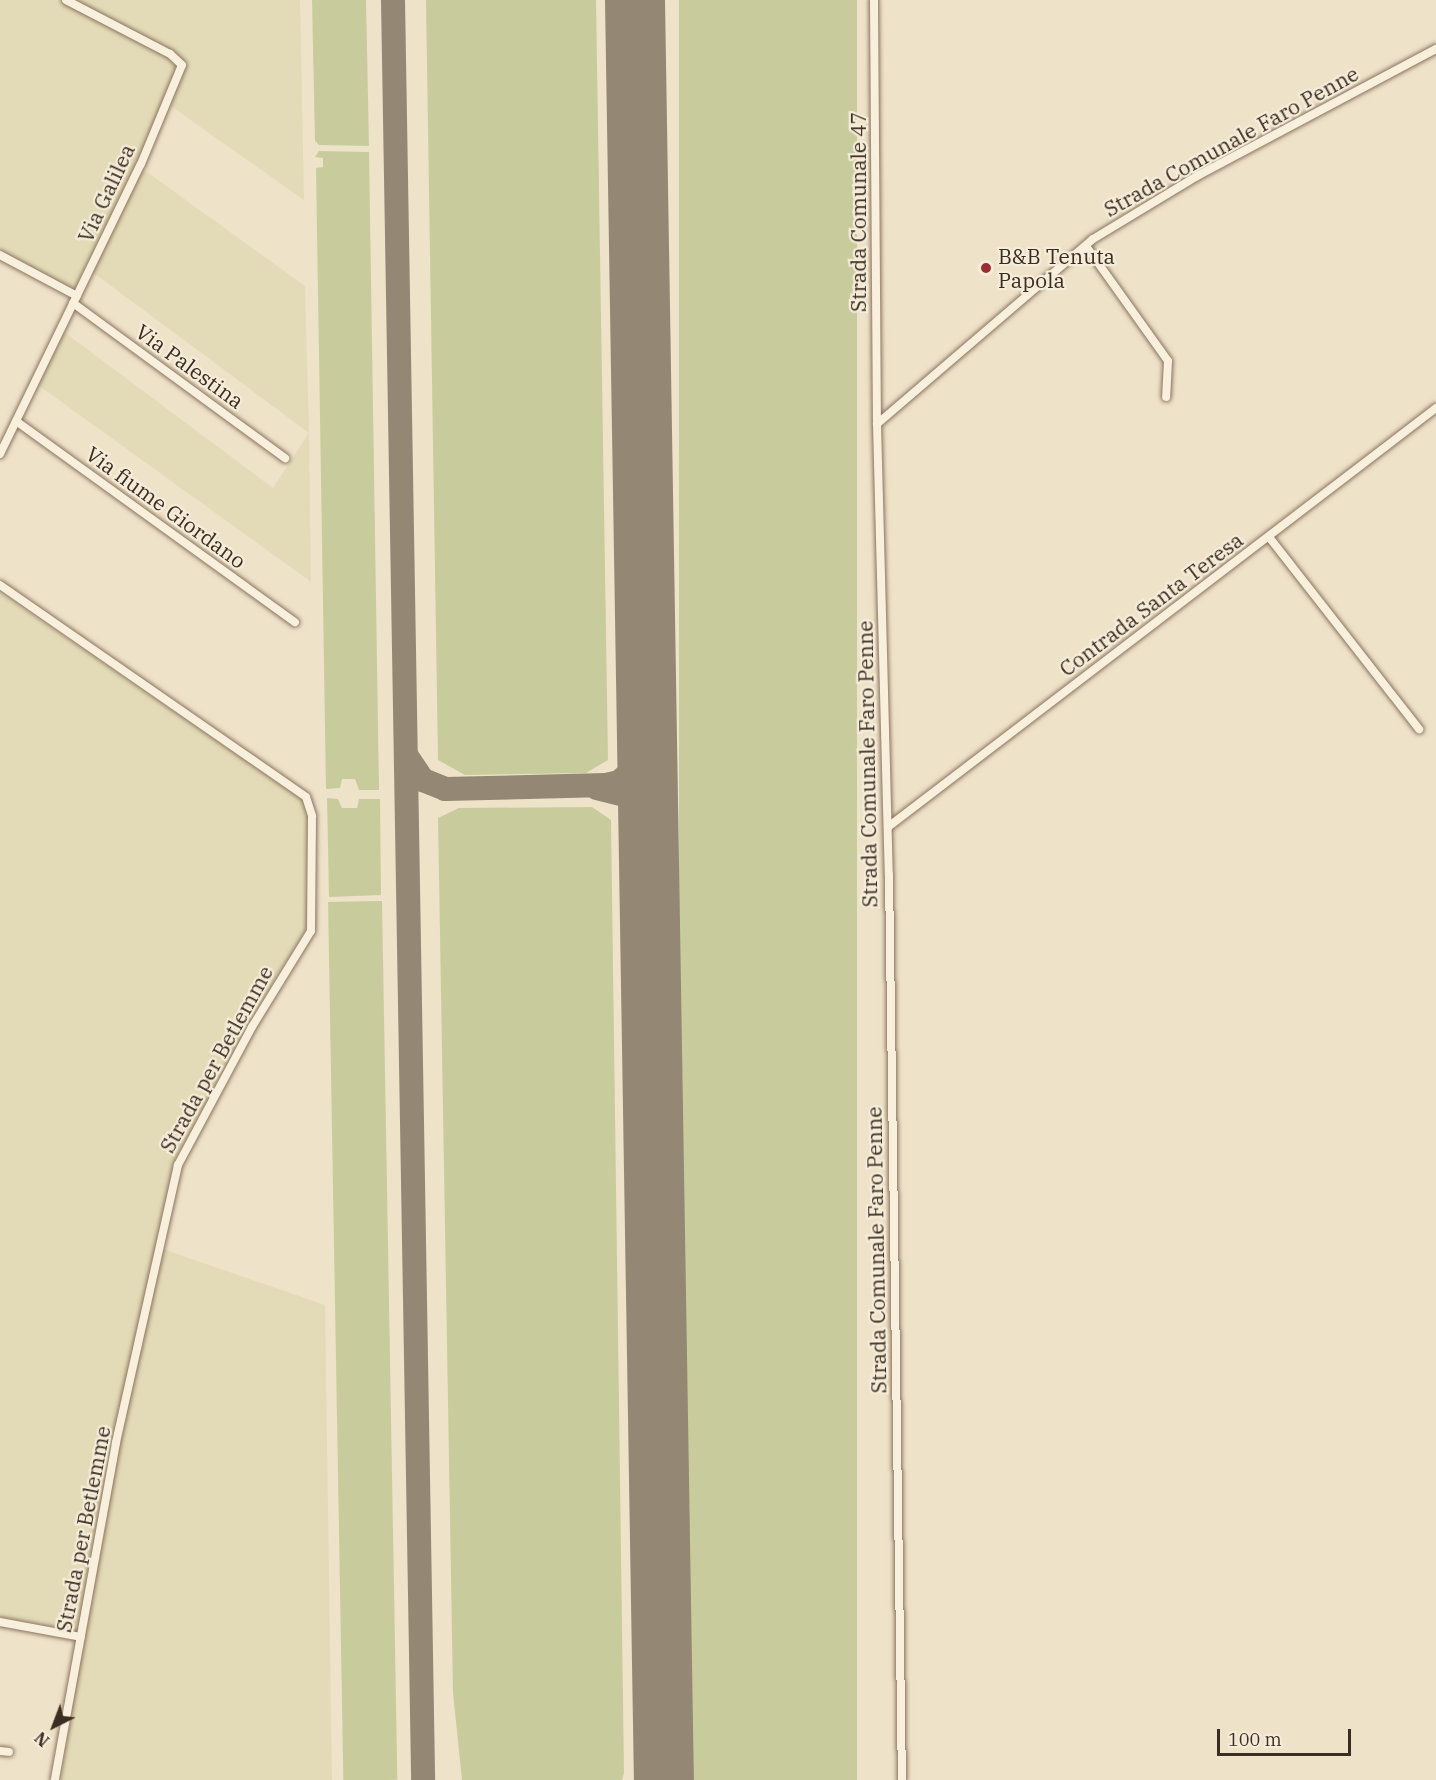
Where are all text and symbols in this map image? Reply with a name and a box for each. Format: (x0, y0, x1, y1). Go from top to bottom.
street label: Strada Comunale Faro Penne (1099, 60, 1363, 222)
street label: Strada Comunale 47 (845, 112, 871, 312)
street label: Via Galilea (72, 140, 140, 246)
place label: B&B Tenuta Papola (998, 243, 1115, 293)
marker: B&B Tenuta Papola (979, 261, 993, 275)
street label: Via Palestina (131, 318, 249, 414)
street label: Via fiume Giordano (81, 441, 251, 573)
street label: Contrada Santa Teresa (1054, 527, 1248, 681)
street label: Strada Comunale Faro Penne (852, 620, 882, 908)
street label: Strada per Betlemme (154, 961, 278, 1157)
street label: Strada Comunale Faro Penne (861, 1106, 891, 1394)
street label: Strada per Betlemme (51, 1424, 115, 1634)
north arrow (24, 1696, 84, 1756)
scale bar (1220, 1717, 1354, 1755)
text: N (31, 1728, 53, 1751)
text: 100 m (1228, 1728, 1282, 1751)

